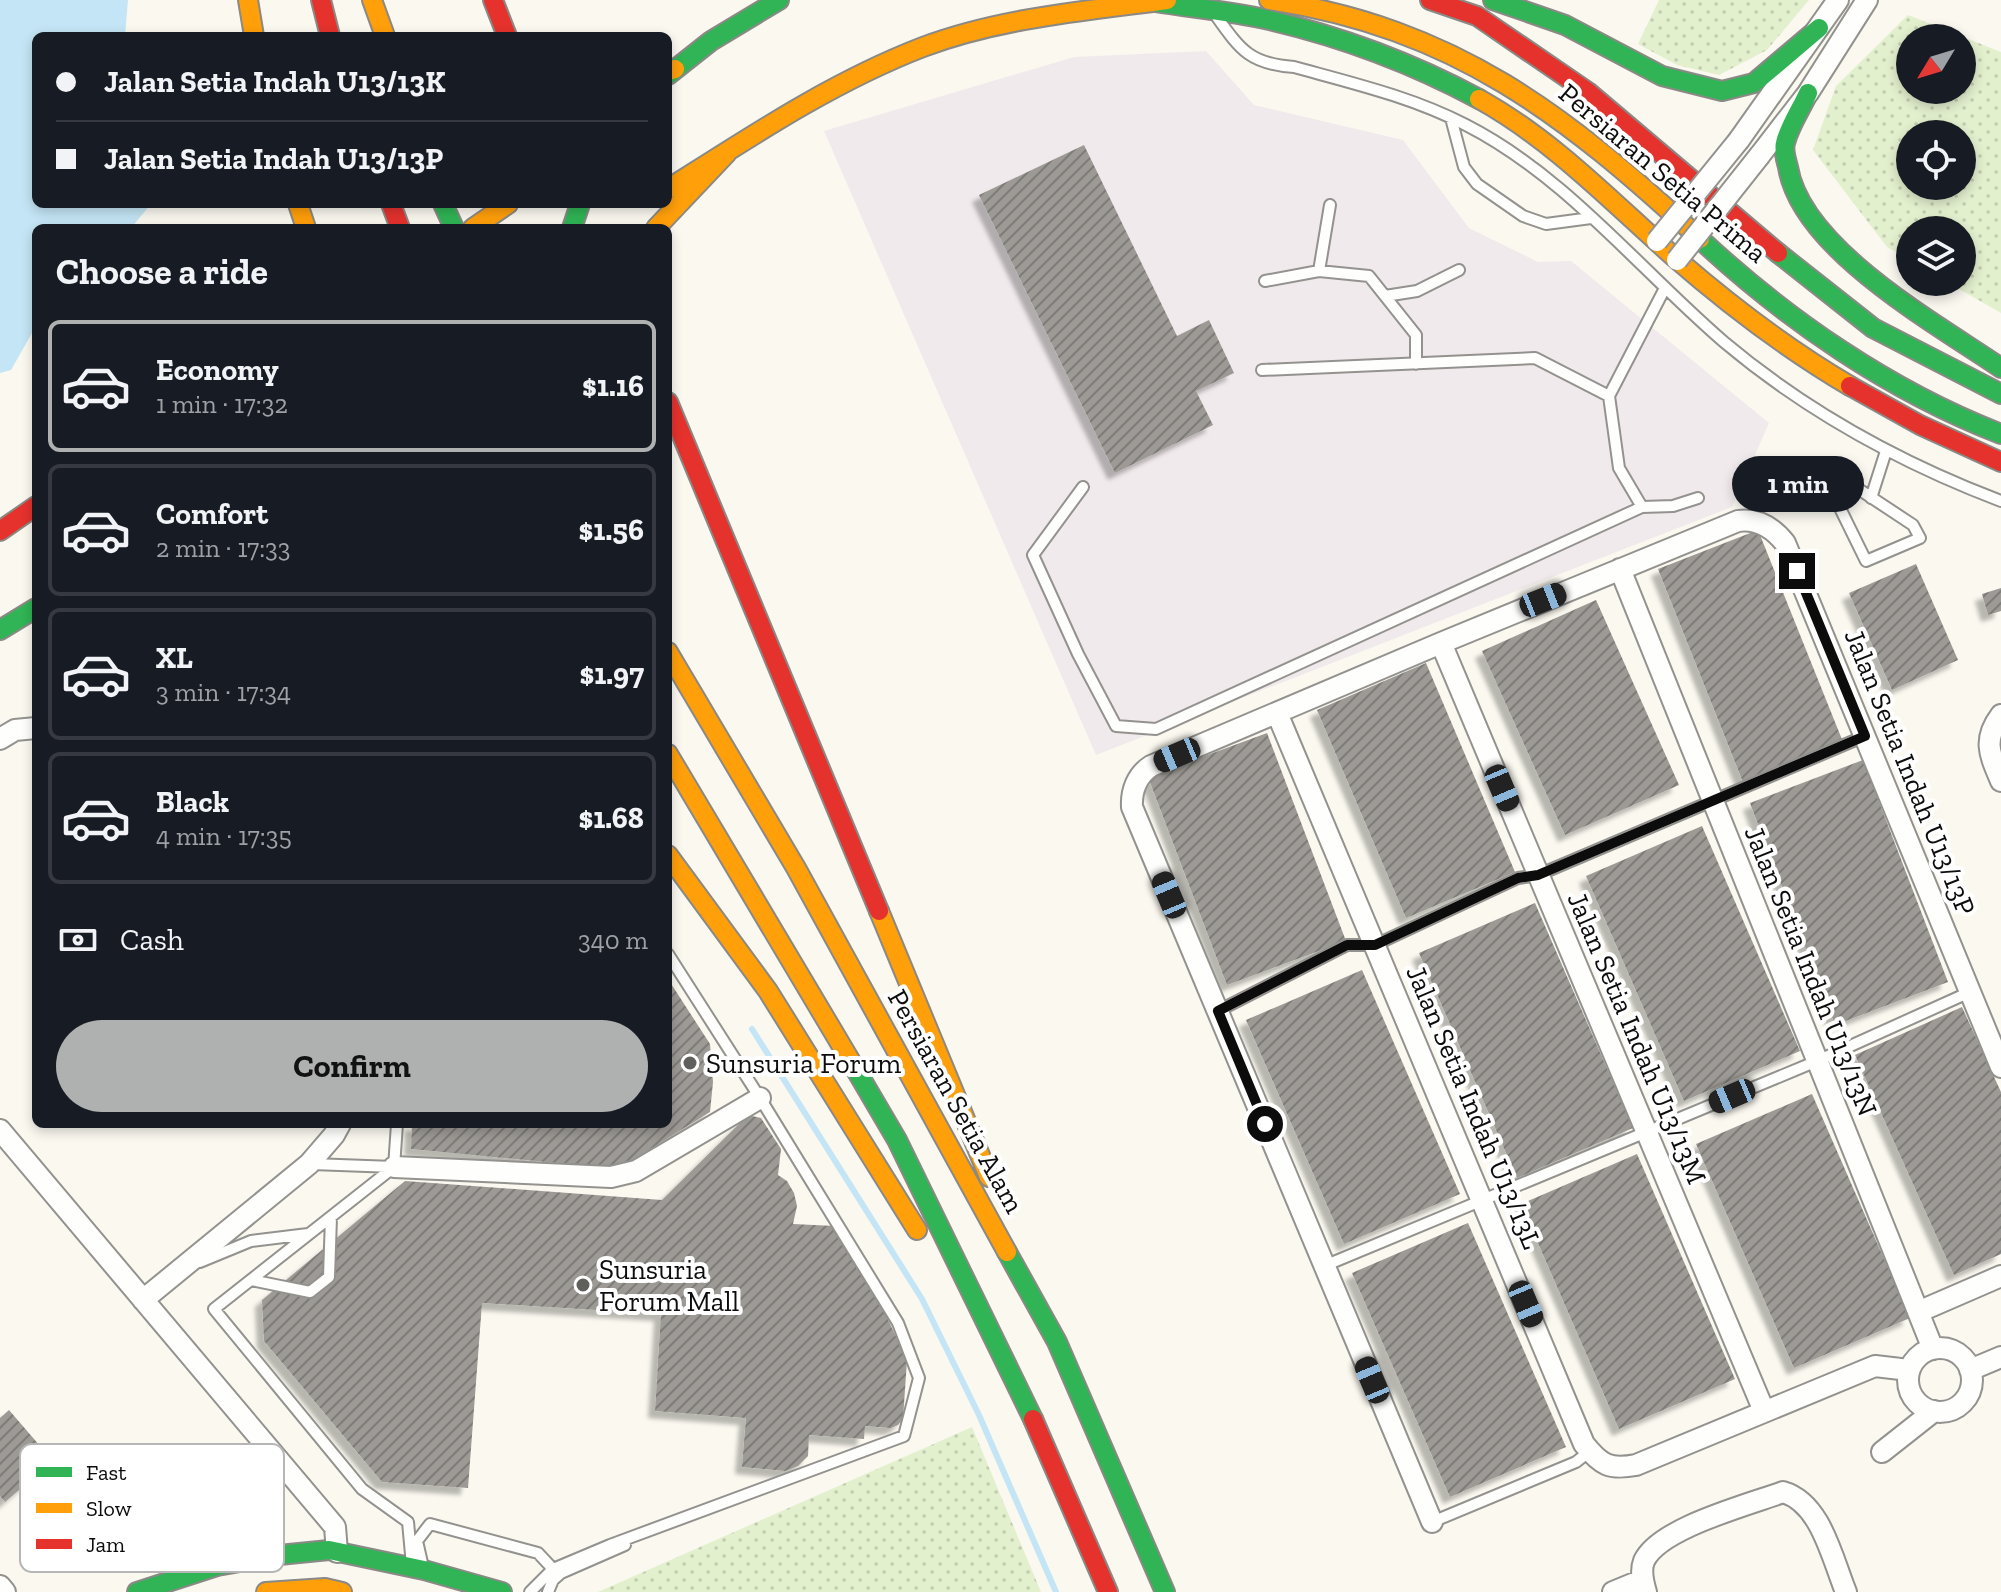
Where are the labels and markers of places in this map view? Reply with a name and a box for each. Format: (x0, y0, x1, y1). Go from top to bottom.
place label: Sunsuria Forum (706, 1047, 901, 1080)
marker: Sunsuria Forum (681, 1054, 699, 1072)
place label: Sunsuria Forum Mall (599, 1253, 739, 1318)
marker: Sunsuria Forum Mall (574, 1276, 592, 1294)

